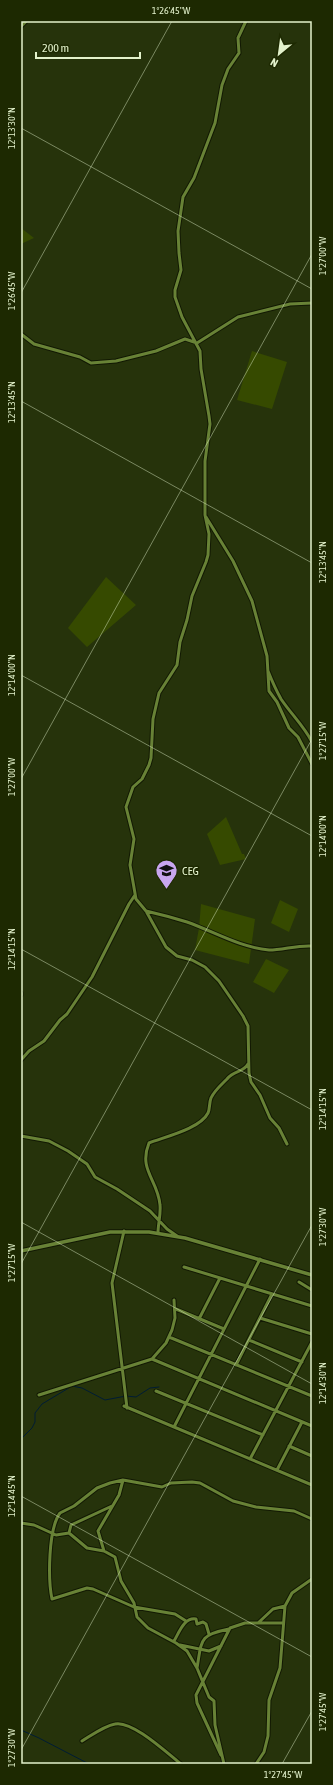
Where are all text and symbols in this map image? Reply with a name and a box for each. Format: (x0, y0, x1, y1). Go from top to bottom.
text: 1°26'45"W (152, 5, 191, 16)
scale bar (36, 34, 140, 60)
north arrow (259, 34, 299, 74)
text: 200 m (42, 41, 69, 55)
text: N (268, 56, 280, 70)
text: 12°13'30"N (6, 107, 17, 149)
text: 1°27'00"W (317, 236, 328, 275)
text: 1°26'45"W (6, 271, 17, 310)
text: 12°13'45"N (6, 381, 17, 423)
text: 12°13'45"N (317, 541, 328, 583)
text: 12°14'00"N (6, 654, 17, 696)
text: 1°27'15"W (317, 721, 328, 760)
text: 1°27'00"W (6, 757, 17, 796)
text: 12°14'00"N (317, 815, 328, 857)
school or university icon: CEG (153, 858, 179, 891)
place label: CEG (182, 864, 199, 878)
text: 12°14'15"N (6, 928, 17, 970)
text: 12°14'15"N (317, 1088, 328, 1130)
text: 1°27'30"W (317, 1207, 328, 1246)
text: 1°27'15"W (6, 1243, 17, 1282)
text: 12°14'30"N (317, 1362, 328, 1404)
text: 12°14'45"N (6, 1475, 17, 1517)
text: 1°27'45"W (317, 1692, 328, 1731)
text: 1°27'30"W (6, 1728, 17, 1767)
text: 1°27'45"W (264, 1769, 303, 1780)

